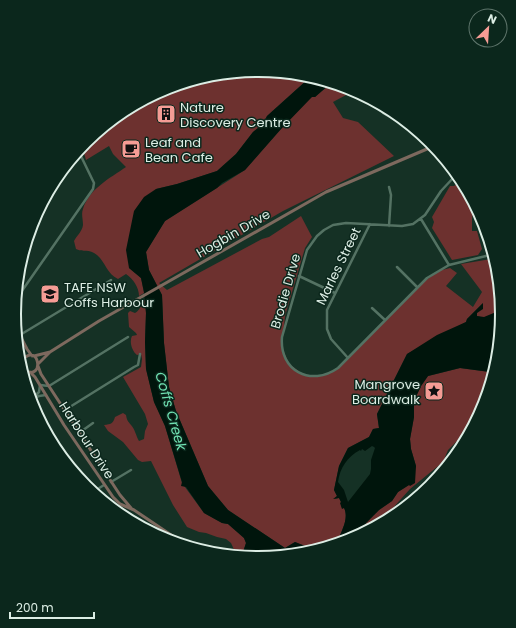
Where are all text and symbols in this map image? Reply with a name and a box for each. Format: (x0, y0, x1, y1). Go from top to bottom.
north arrow (468, 8, 508, 48)
text: N (485, 10, 499, 28)
place label: Nature Discovery Centre (180, 98, 290, 132)
building icon: Nature Discovery Centre (155, 103, 177, 125)
place label: Leaf and Bean Cafe (145, 133, 213, 167)
cafe icon: Leaf and Bean Cafe (120, 138, 142, 160)
street label: Hogbin Drive (193, 205, 274, 262)
street label: Marles Street (311, 224, 366, 308)
street label: Brodie Drive (266, 251, 305, 331)
place label: TAFE NSW Coffs Harbour (64, 278, 154, 312)
school or university icon: TAFE NSW Coffs Harbour (39, 283, 61, 305)
water label: Coffs Creek (150, 369, 192, 453)
place label: Mangrove Boardwalk (352, 375, 420, 409)
place icon: Mangrove Boardwalk (423, 380, 445, 402)
street label: Harbour Drive (54, 398, 119, 483)
scale bar (10, 594, 94, 620)
text: 200 m (16, 599, 54, 616)

